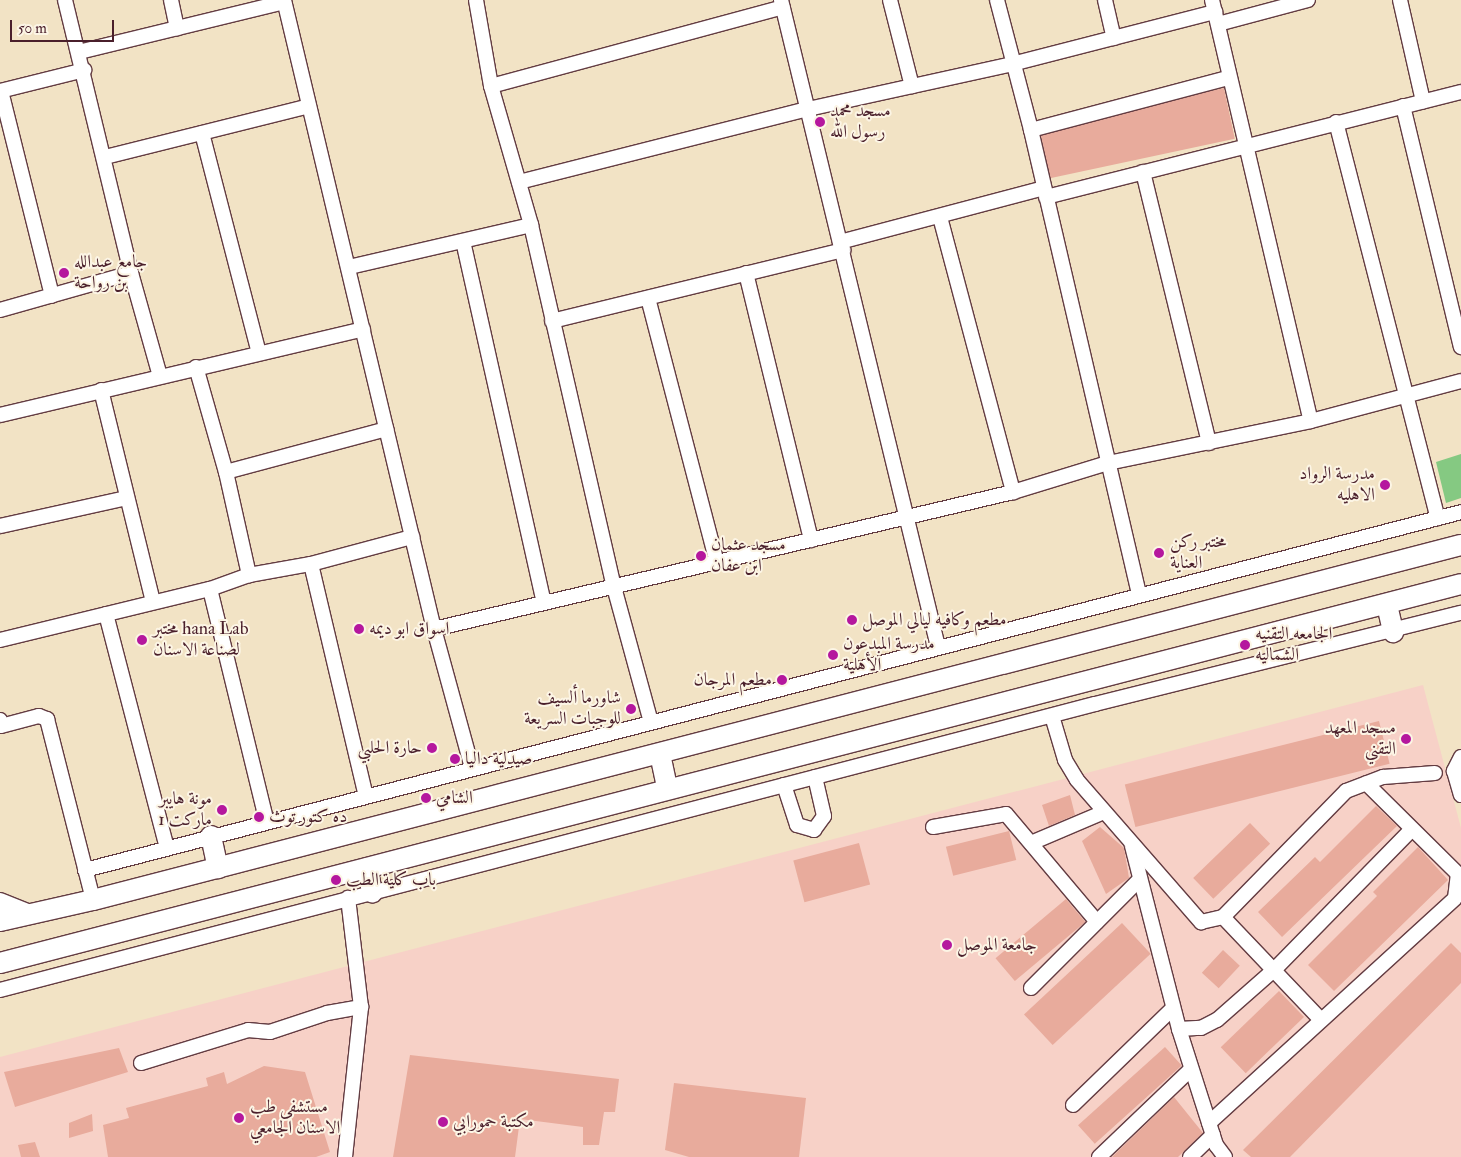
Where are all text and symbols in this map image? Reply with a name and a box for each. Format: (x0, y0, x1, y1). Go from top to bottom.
scale bar (12, 10, 116, 42)
text: 50 m (18, 19, 47, 38)
place label: مسجد محمد رسول الله (830, 101, 891, 144)
marker: مسجد محمد رسول الله (814, 116, 826, 128)
place label: جامع عبدالله بن رواحة (74, 252, 147, 294)
marker: جامع عبدالله بن رواحة (58, 267, 70, 279)
place label: مدرسة الرواد الاهليه (1299, 464, 1375, 506)
marker: مدرسة الرواد الاهليه (1379, 479, 1391, 491)
place label: مختبر ركن العناية (1170, 532, 1226, 574)
place label: مسجد عثمان ابن عفان (711, 535, 786, 578)
marker: مختبر ركن العناية (1152, 546, 1166, 560)
marker: مسجد عثمان ابن عفان (695, 550, 707, 562)
place label: مطعم وكافيه ليالي الموصل (862, 609, 1007, 631)
marker: مطعم وكافيه ليالي الموصل (846, 614, 858, 626)
place label: اسواق ابو ديمه (369, 618, 450, 640)
place label: مختبر hana Lab لصناعة الاسنان (153, 619, 249, 662)
marker: اسواق ابو ديمه (353, 623, 365, 635)
place label: الجامعه التقنيه الشماليه (1255, 624, 1332, 666)
marker: مختبر hana Lab لصناعة الاسنان (135, 633, 149, 647)
place label: مدرسة المبدعون الأهلية (843, 634, 935, 676)
marker: الجامعه التقنيه الشماليه (1239, 639, 1251, 651)
marker: مدرسة المبدعون الأهلية (827, 649, 839, 661)
place label: مطعم المرجان (694, 669, 772, 691)
marker: مطعم المرجان (776, 674, 788, 686)
place label: شاورما ألسيف للوجبات السريعة (524, 688, 621, 731)
marker: شاورما ألسيف للوجبات السريعة (625, 703, 637, 715)
place label: مسجد المعهد التقني (1325, 718, 1396, 761)
marker: مسجد المعهد التقني (1400, 733, 1412, 745)
place label: حارة الحلبي (357, 737, 422, 759)
marker: حارة الحلبي (426, 742, 438, 754)
place label: صيدلية داليا (465, 748, 532, 770)
marker: صيدلية داليا (449, 753, 461, 765)
place label: الشامي (436, 787, 473, 809)
place label: مونة هايبر ماركت 1 (158, 789, 212, 832)
marker: الشامي (420, 792, 432, 804)
marker: مونة هايبر ماركت 1 (216, 804, 228, 816)
place label: ده كتور توث (269, 806, 347, 828)
marker: ده كتور توث (253, 811, 265, 823)
place label: باب كلية الطب (346, 869, 436, 891)
marker: باب كلية الطب (330, 874, 342, 886)
place label: جامعة الموصل (957, 934, 1037, 956)
marker: جامعة الموصل (941, 939, 953, 951)
place label: مستشفى طب الاسنان الجامعي (250, 1097, 341, 1140)
marker: مستشفى طب الاسنان الجامعي (232, 1111, 246, 1125)
place label: مكتبة حمورابي (453, 1111, 534, 1133)
marker: مكتبة حمورابي (437, 1116, 449, 1128)

